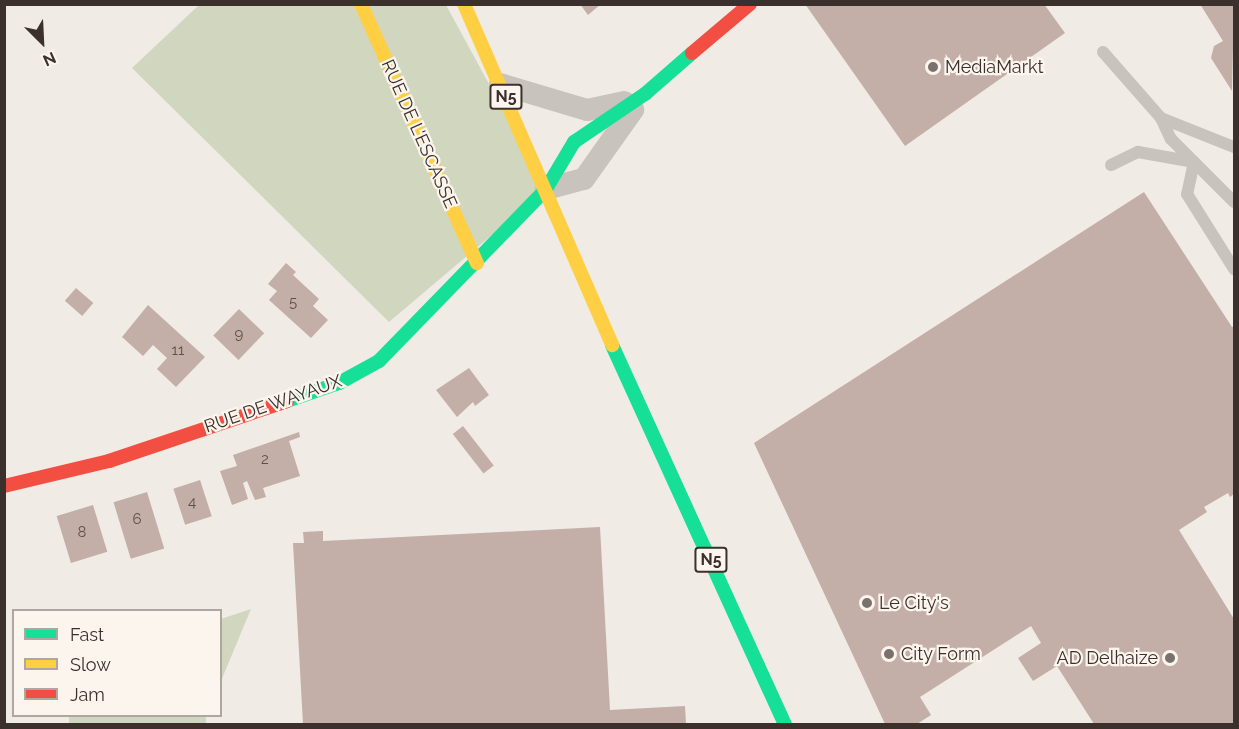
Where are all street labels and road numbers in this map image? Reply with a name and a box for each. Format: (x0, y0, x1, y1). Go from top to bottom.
street label: RUE DE L'ESCASSE (377, 56, 461, 212)
road number: N5 (488, 84, 524, 110)
street label: RUE DE WAYAUX (201, 370, 345, 438)
road number: N5 (693, 547, 729, 573)

